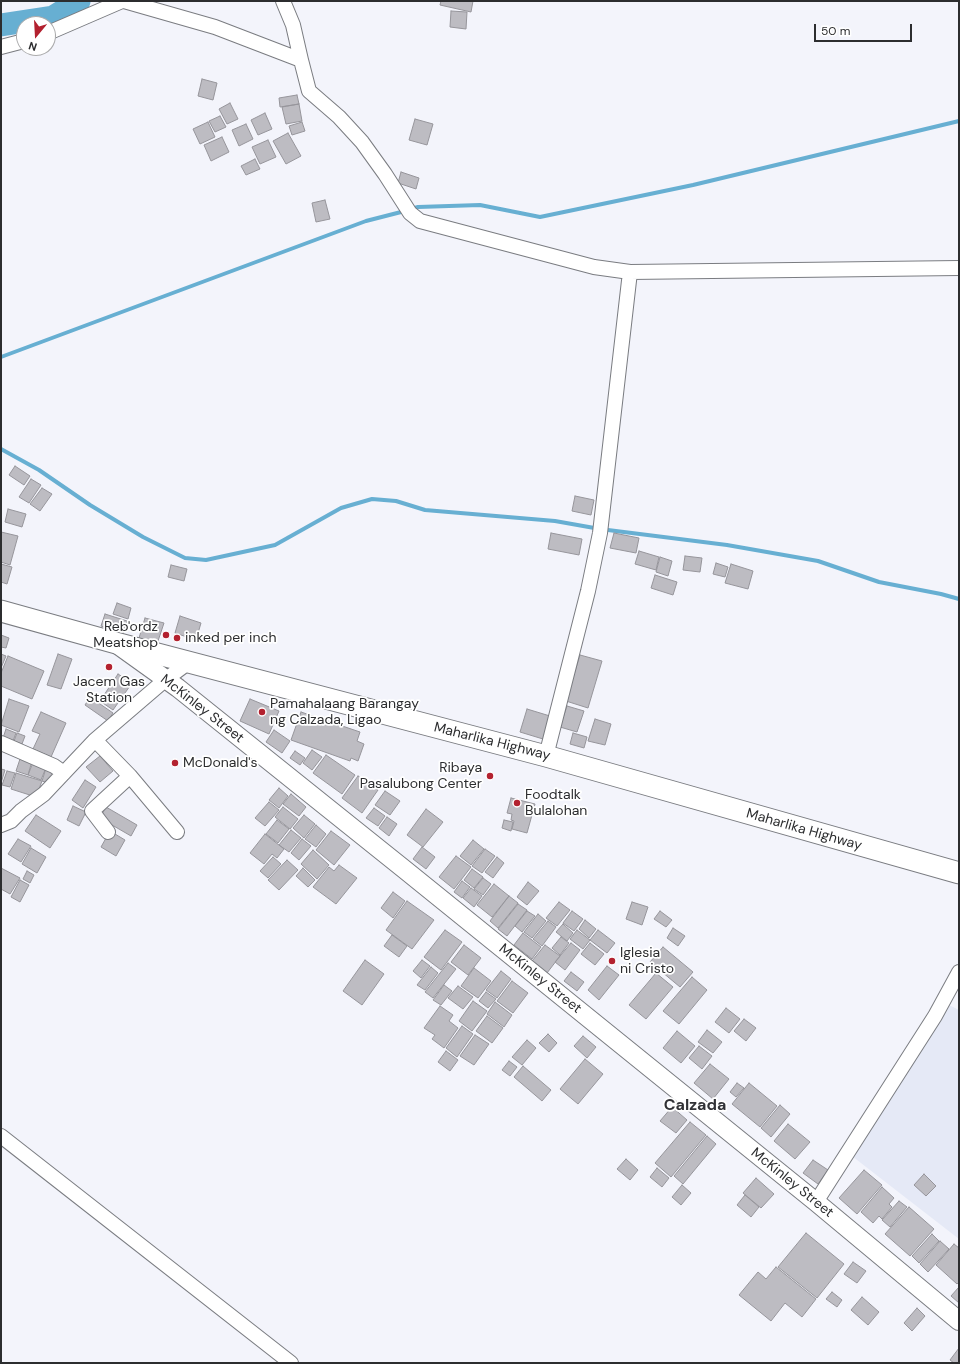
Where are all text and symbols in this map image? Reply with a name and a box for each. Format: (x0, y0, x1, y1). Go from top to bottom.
north arrow (16, 16, 56, 56)
scale bar (816, 16, 914, 42)
text: 50 m (821, 23, 850, 39)
text: N (27, 39, 39, 54)
place label: Reb'ordz Meatshop (93, 619, 158, 652)
marker: Reb'ordz Meatshop (161, 630, 171, 640)
place label: inked per inch (185, 630, 276, 646)
marker: inked per inch (172, 633, 182, 643)
marker: Jacem Gas Station (104, 662, 114, 672)
street label: McKinley Street (157, 671, 247, 747)
place label: Jacem Gas Station (73, 674, 145, 706)
place label: Pamahalaang Barangay ng Calzada, Ligao (270, 696, 419, 728)
marker: Pamahalaang Barangay ng Calzada, Ligao (257, 707, 267, 717)
street label: Maharlika Highway (432, 719, 552, 765)
place label: McDonald's (183, 755, 258, 771)
marker: McDonald's (170, 758, 180, 768)
place label: Ribaya Pasalubong Center (360, 760, 482, 792)
marker: Ribaya Pasalubong Center (485, 771, 495, 781)
place label: Foodtalk Bulalohan (525, 787, 587, 820)
marker: Foodtalk Bulalohan (512, 798, 522, 808)
street label: Maharlika Highway (744, 805, 864, 855)
street label: McKinley Street (495, 941, 585, 1017)
place label: Iglesia ni Cristo (620, 945, 674, 978)
marker: Iglesia ni Cristo (607, 956, 617, 966)
district label: Calzada (664, 1096, 726, 1116)
street label: McKinley Street (747, 1145, 837, 1221)

